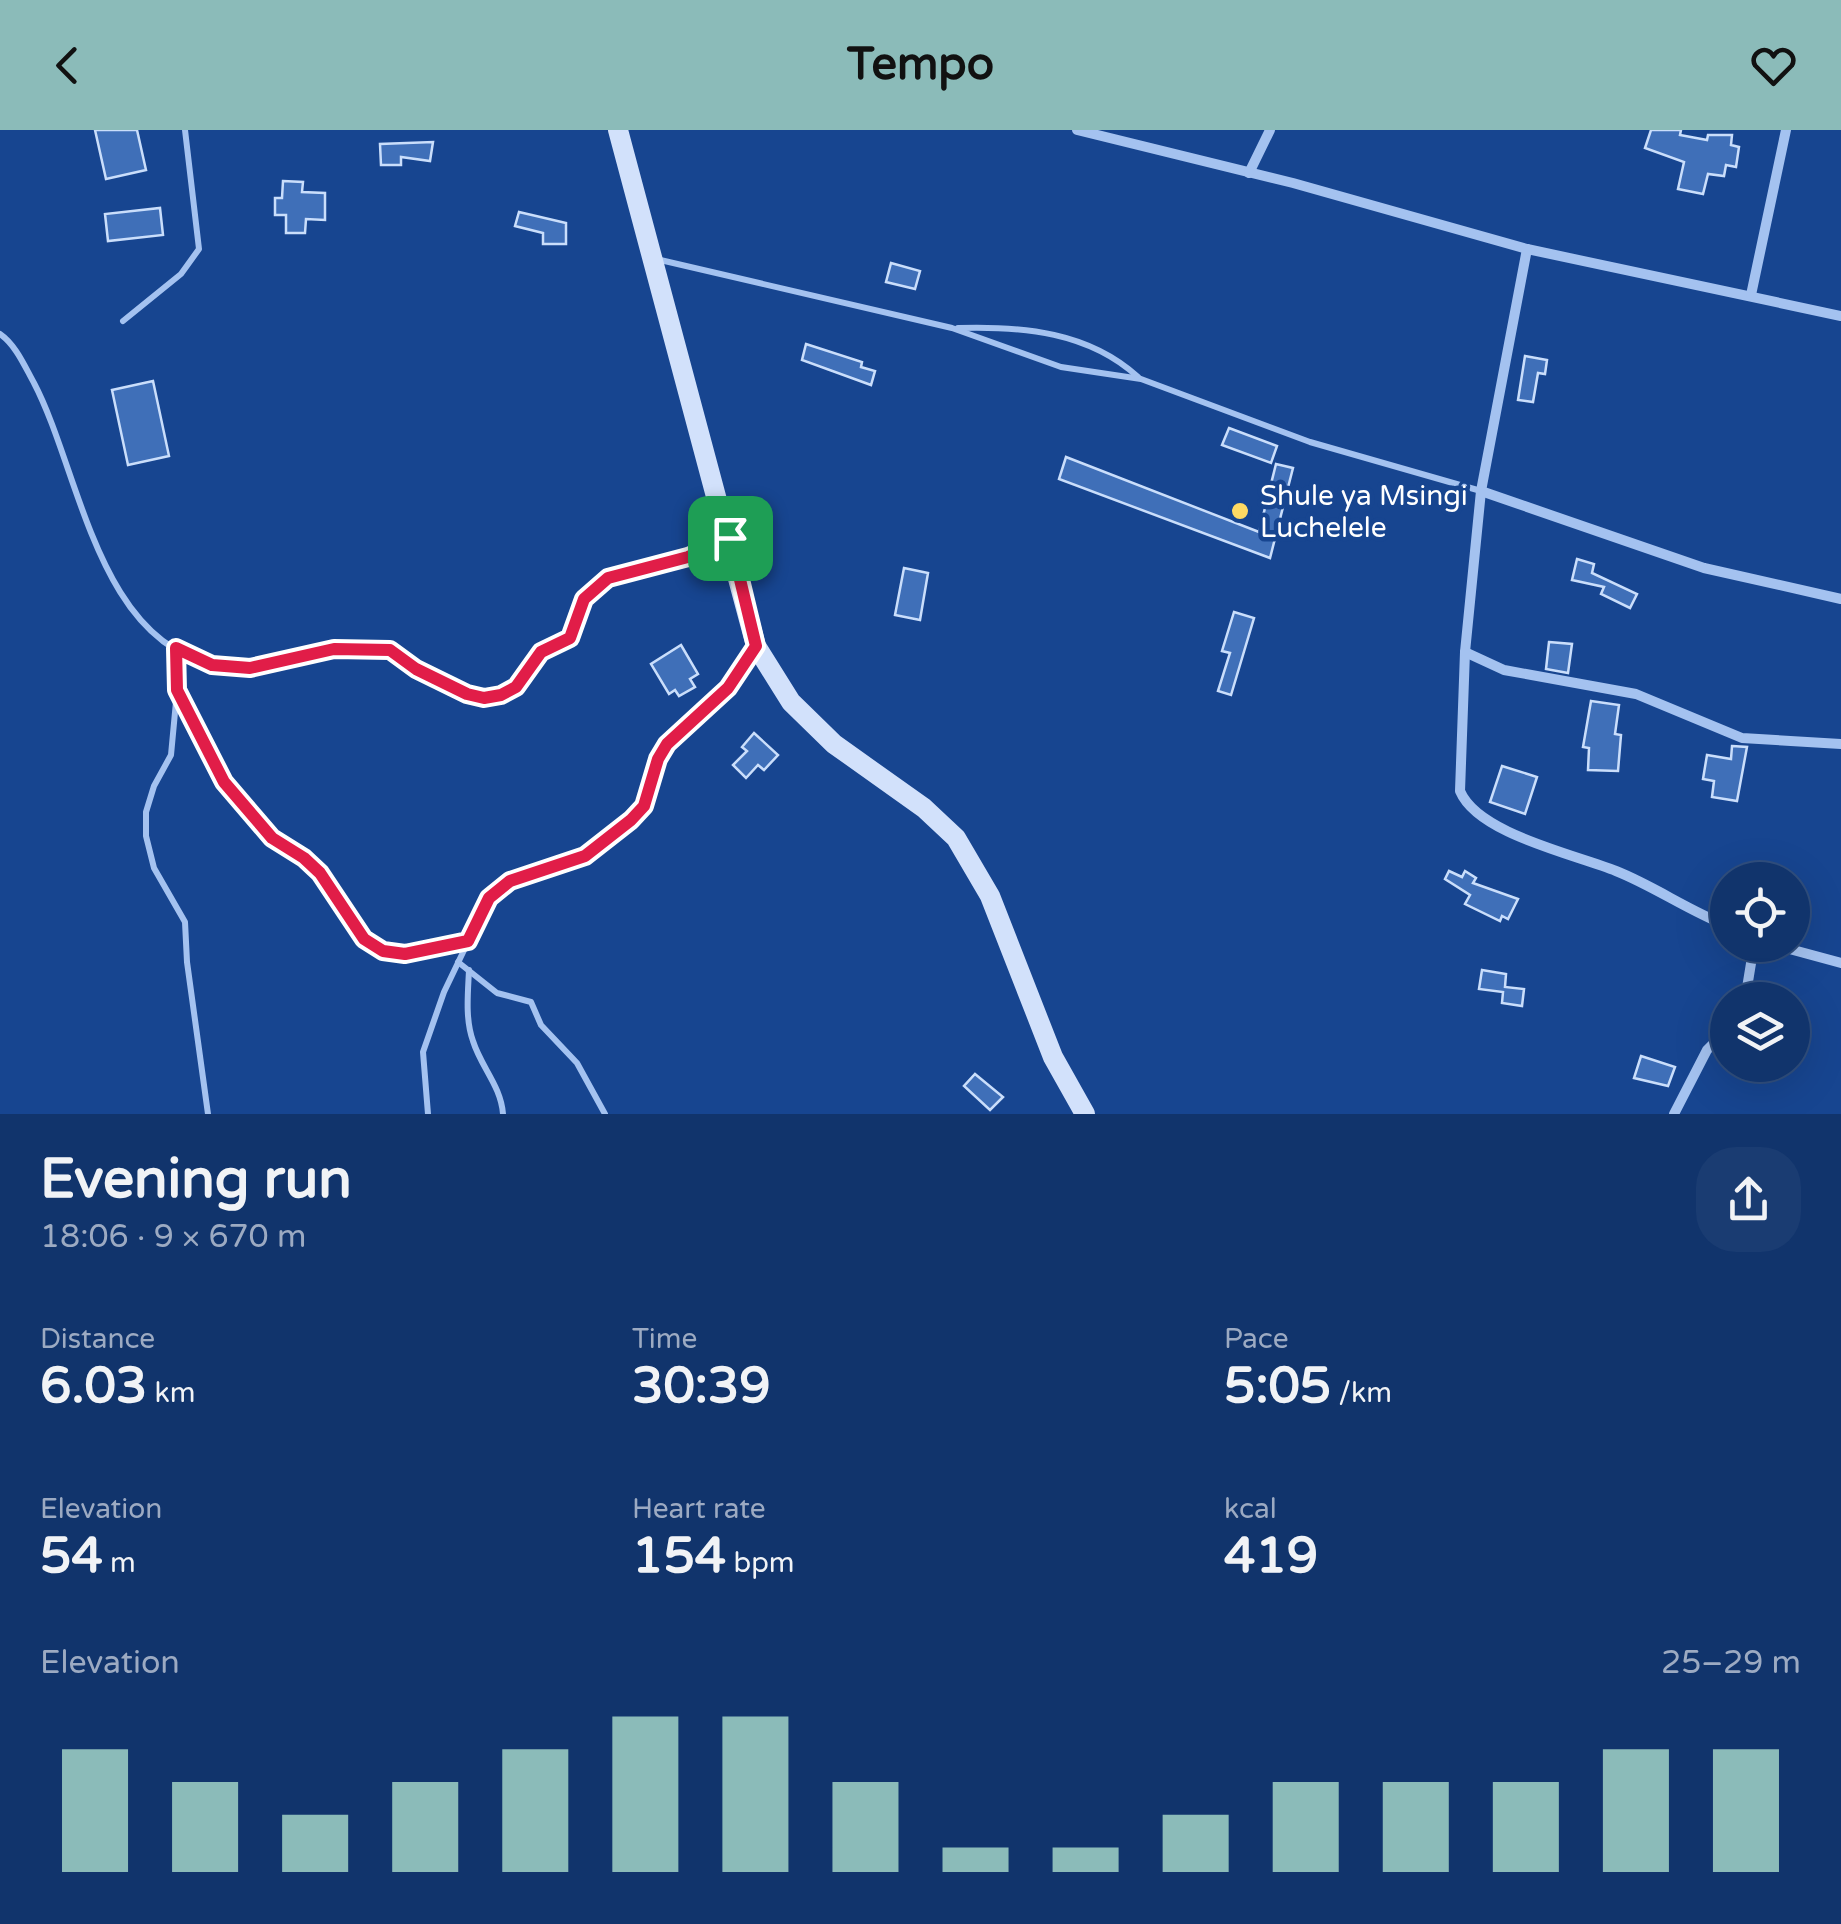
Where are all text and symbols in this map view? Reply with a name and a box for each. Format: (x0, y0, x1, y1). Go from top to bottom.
icon: back (40, 38, 95, 93)
text: Tempo (847, 38, 994, 92)
icon: heart (1746, 38, 1801, 93)
place label: Shule ya Msingi Luchelele (1260, 479, 1468, 545)
pin (688, 496, 773, 581)
marker: Shule ya Msingi Luchelele (1229, 500, 1251, 522)
icon: arrive (703, 511, 758, 566)
map controls (1710, 862, 1810, 1082)
button: locate (1710, 862, 1810, 962)
button: layers (1710, 982, 1810, 1082)
text: Evening run (40, 1147, 352, 1213)
button: share (1696, 1147, 1801, 1252)
text: 18:06 · 9 × 670 m (40, 1218, 306, 1256)
text: Distance (40, 1322, 155, 1356)
text: Time (632, 1322, 697, 1356)
text: Pace (1224, 1322, 1288, 1356)
text: 6.03 (40, 1356, 147, 1416)
text: 30:39 (632, 1356, 771, 1416)
text: 5:05 (1224, 1356, 1331, 1416)
text: km (147, 1376, 195, 1410)
text: /km (1331, 1376, 1392, 1410)
text: Elevation (40, 1492, 162, 1526)
text: Heart rate (632, 1492, 766, 1526)
text: kcal (1224, 1492, 1277, 1526)
text: 54 (40, 1526, 103, 1586)
text: 154 (632, 1526, 726, 1586)
text: 419 (1224, 1526, 1318, 1586)
text: m (103, 1546, 136, 1580)
text: bpm (726, 1546, 795, 1580)
text: Elevation (40, 1644, 180, 1682)
text: 25–29 m (1661, 1644, 1801, 1682)

